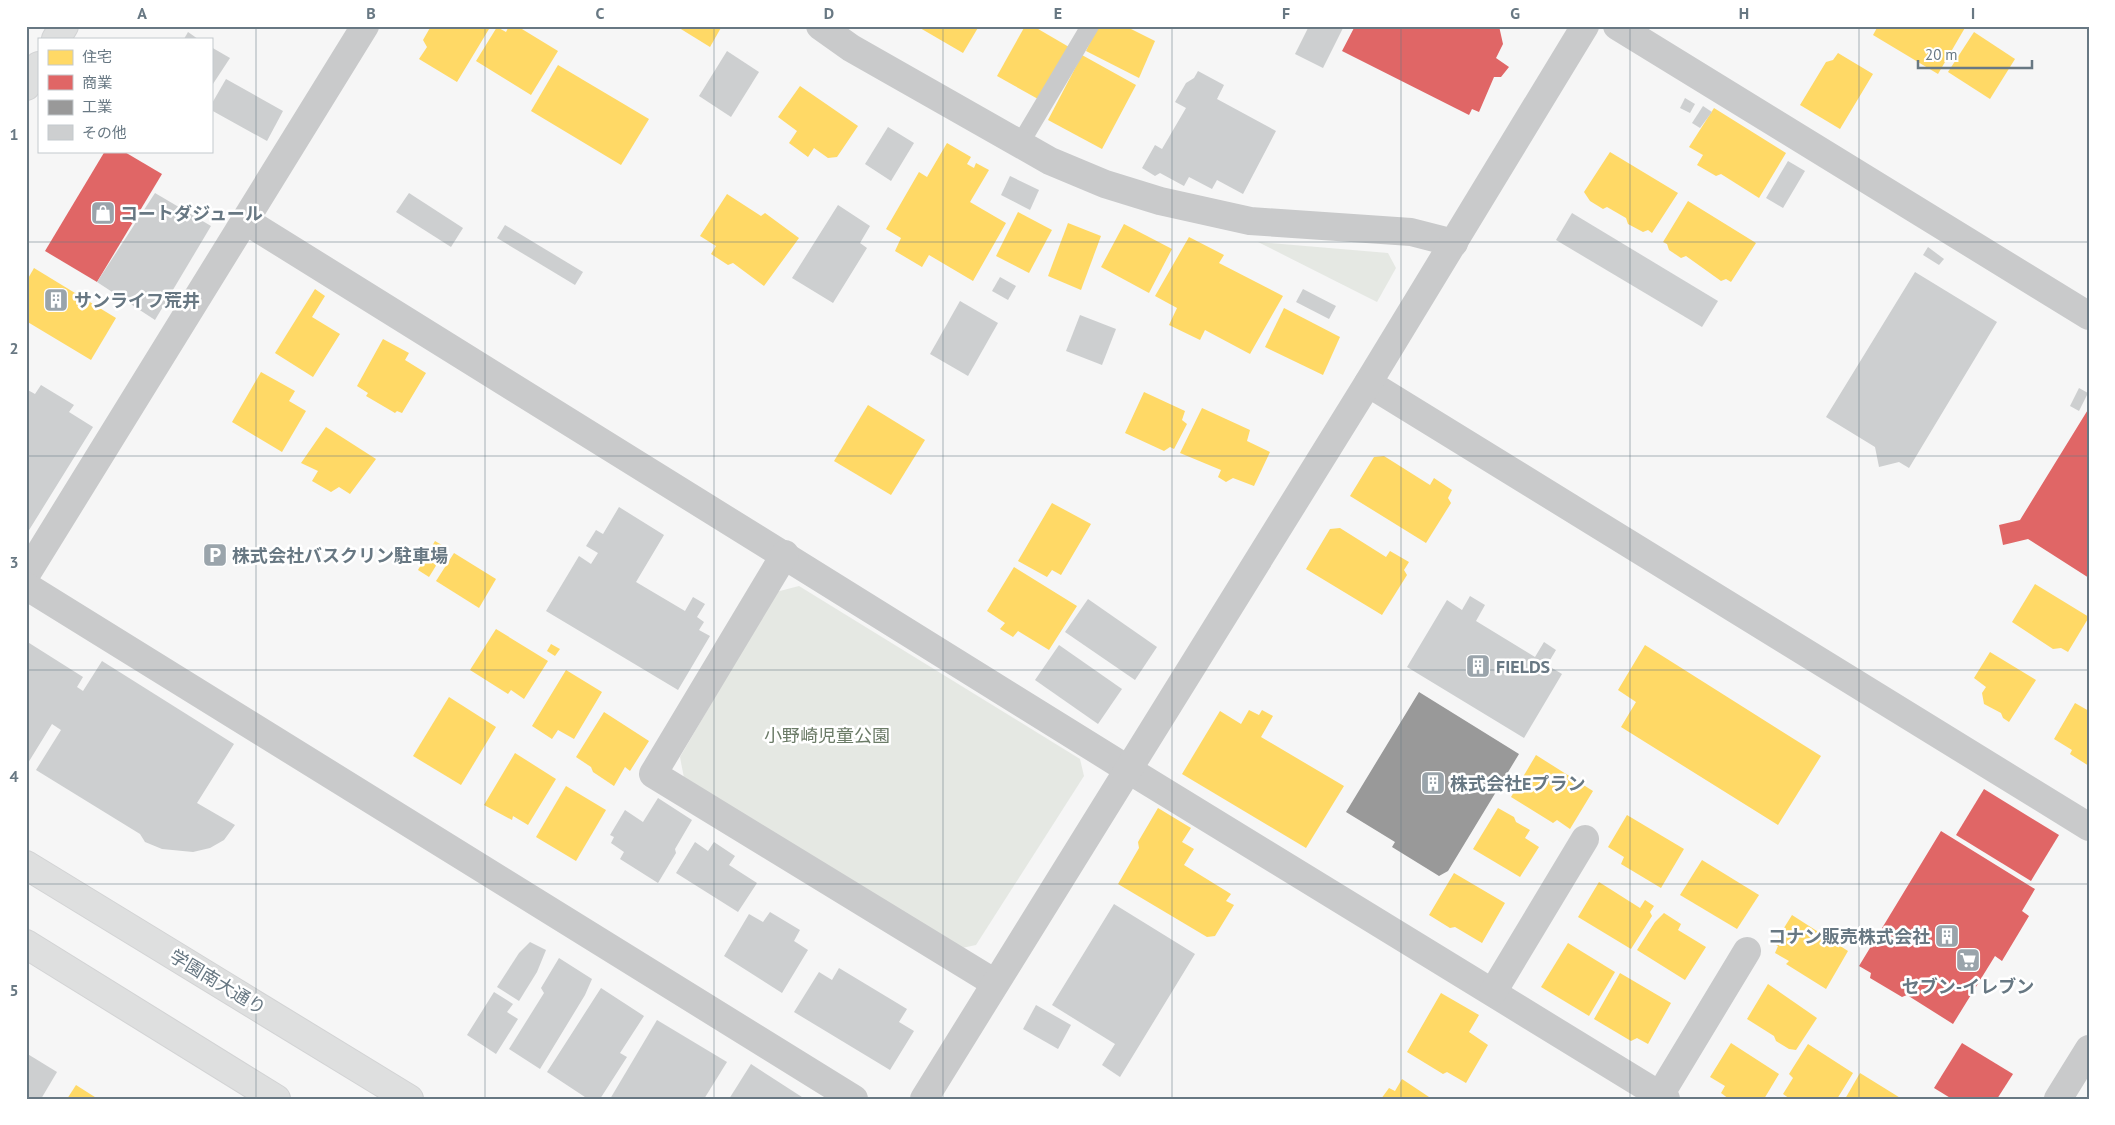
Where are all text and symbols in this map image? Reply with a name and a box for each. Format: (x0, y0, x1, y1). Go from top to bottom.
text: A (137, 3, 147, 23)
text: B (366, 3, 376, 23)
text: C (596, 3, 605, 23)
text: D (824, 3, 834, 23)
text: E (1054, 3, 1062, 23)
text: F (1282, 3, 1290, 23)
text: G (1510, 3, 1520, 23)
text: H (1739, 3, 1749, 23)
text: I (1971, 3, 1975, 23)
legend (38, 38, 212, 152)
scale bar (1918, 38, 2031, 70)
text: 20 m (1925, 45, 1958, 64)
text: 住宅 (82, 47, 112, 66)
text: 商業 (82, 73, 112, 92)
text: 工業 (82, 97, 112, 116)
text: その他 (82, 123, 127, 142)
text: 1 (9, 124, 19, 144)
shop icon: コートダジュール (90, 200, 116, 226)
place label: コートダジュール (120, 202, 263, 225)
building icon: サンライフ荒井 (43, 287, 69, 313)
place label: サンライフ荒井 (74, 289, 200, 312)
text: 2 (9, 338, 19, 358)
parking icon: 株式会社バスクリン駐車場 (202, 542, 228, 568)
place label: 株式会社バスクリン駐車場 (232, 544, 448, 567)
text: 3 (9, 552, 19, 572)
building icon: FIELDS (1465, 653, 1491, 679)
place label: FIELDS (1496, 655, 1550, 678)
park label: 小野崎児童公園 (764, 724, 890, 747)
text: 4 (9, 766, 19, 786)
building icon: 株式会社Eプラン (1420, 770, 1446, 796)
place label: 株式会社Eプラン (1450, 772, 1585, 795)
building icon: コナン販売株式会社 (1934, 923, 1960, 949)
place label: コナン販売株式会社 (1768, 925, 1930, 948)
street label: 学園南大通り (166, 944, 270, 1020)
supermarket icon: セブン-イレブン (1955, 947, 1981, 973)
place label: セブン-イレブン (1902, 975, 2034, 998)
text: 5 (9, 980, 19, 1000)

